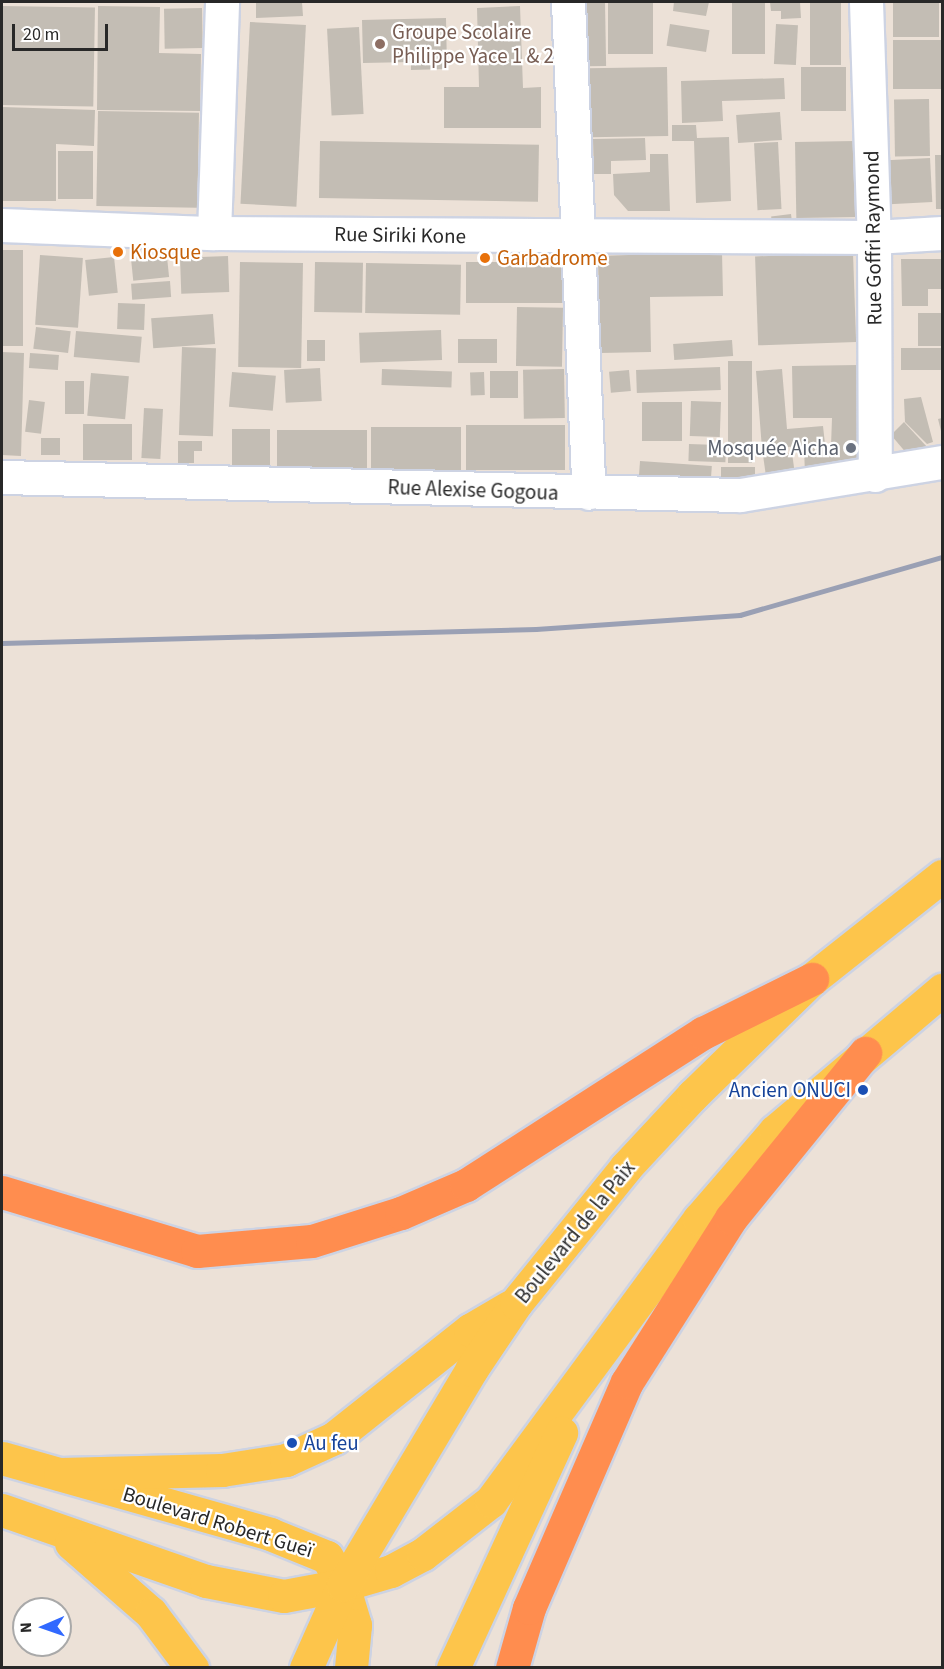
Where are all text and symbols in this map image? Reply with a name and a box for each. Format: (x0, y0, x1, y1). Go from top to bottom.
scale bar (15, 12, 111, 50)
place label: Groupe Scolaire Philippe Yace 1 & 2 (392, 19, 554, 69)
text: 20 m (23, 22, 59, 47)
marker: Groupe Scolaire Philippe Yace 1 & 2 (373, 37, 387, 51)
street label: Rue Goffri Raymond (859, 150, 887, 326)
street label: Rue Siriki Kone (334, 221, 466, 249)
place label: Kiosque (130, 239, 201, 265)
marker: Kiosque (111, 245, 125, 259)
place label: Garbadrome (497, 245, 608, 271)
marker: Garbadrome (478, 251, 492, 265)
place label: Mosquée Aicha (707, 435, 839, 461)
marker: Mosquée Aicha (844, 441, 858, 455)
street label: Rue Alexise Gogoua (387, 474, 559, 506)
place label: Ancien ONUCI (729, 1077, 851, 1103)
marker: Ancien ONUCI (856, 1083, 870, 1097)
street label: Boulevard de la Paix (510, 1156, 640, 1308)
place label: Au feu (304, 1430, 359, 1456)
marker: Au feu (285, 1436, 299, 1450)
street label: Boulevard Robert Gueï (120, 1481, 316, 1563)
north arrow (12, 1597, 72, 1657)
text: N (15, 1622, 37, 1633)

